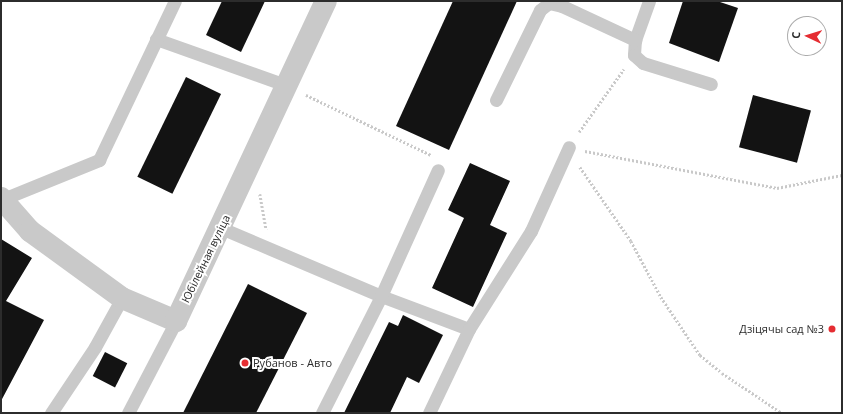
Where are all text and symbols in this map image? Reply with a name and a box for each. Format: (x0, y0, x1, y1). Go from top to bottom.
north arrow (787, 16, 827, 56)
text: С (788, 31, 803, 39)
street label: Юбілейная вуліца (179, 213, 233, 305)
place label: Дзіцячы сад №3 (739, 322, 824, 336)
marker: Дзіцячы сад №3 (827, 324, 837, 334)
place label: Рубанов - Авто (253, 356, 332, 370)
marker: Рубанов - Авто (240, 358, 250, 368)

